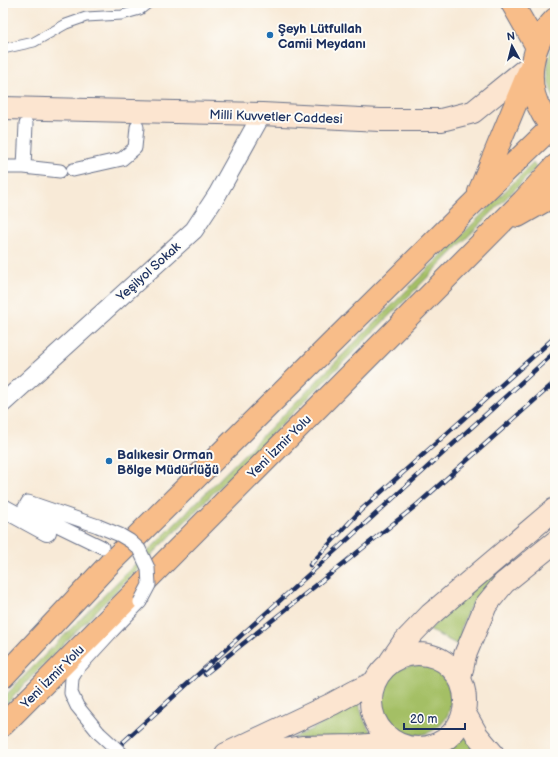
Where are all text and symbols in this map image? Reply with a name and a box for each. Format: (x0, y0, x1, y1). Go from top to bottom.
place label: Şeyh Lütfullah Camii Meydanı (278, 21, 366, 52)
north arrow (492, 26, 532, 66)
marker: Şeyh Lütfullah Camii Meydanı (265, 30, 275, 40)
text: N (506, 30, 516, 44)
street label: Milli Kuvvetler Caddesi (209, 107, 343, 127)
street label: Yeşilyol Sokak (113, 238, 184, 305)
street label: Yeni İzmir Yolu (244, 412, 315, 482)
place label: Balıkesir Orman Bölge Müdürlüğü (117, 447, 219, 478)
marker: Balıkesir Orman Bölge Müdürlüğü (104, 456, 114, 466)
street label: Yeni İzmir Yolu (17, 642, 88, 712)
scale bar (404, 705, 465, 731)
text: 20 m (410, 712, 437, 727)

